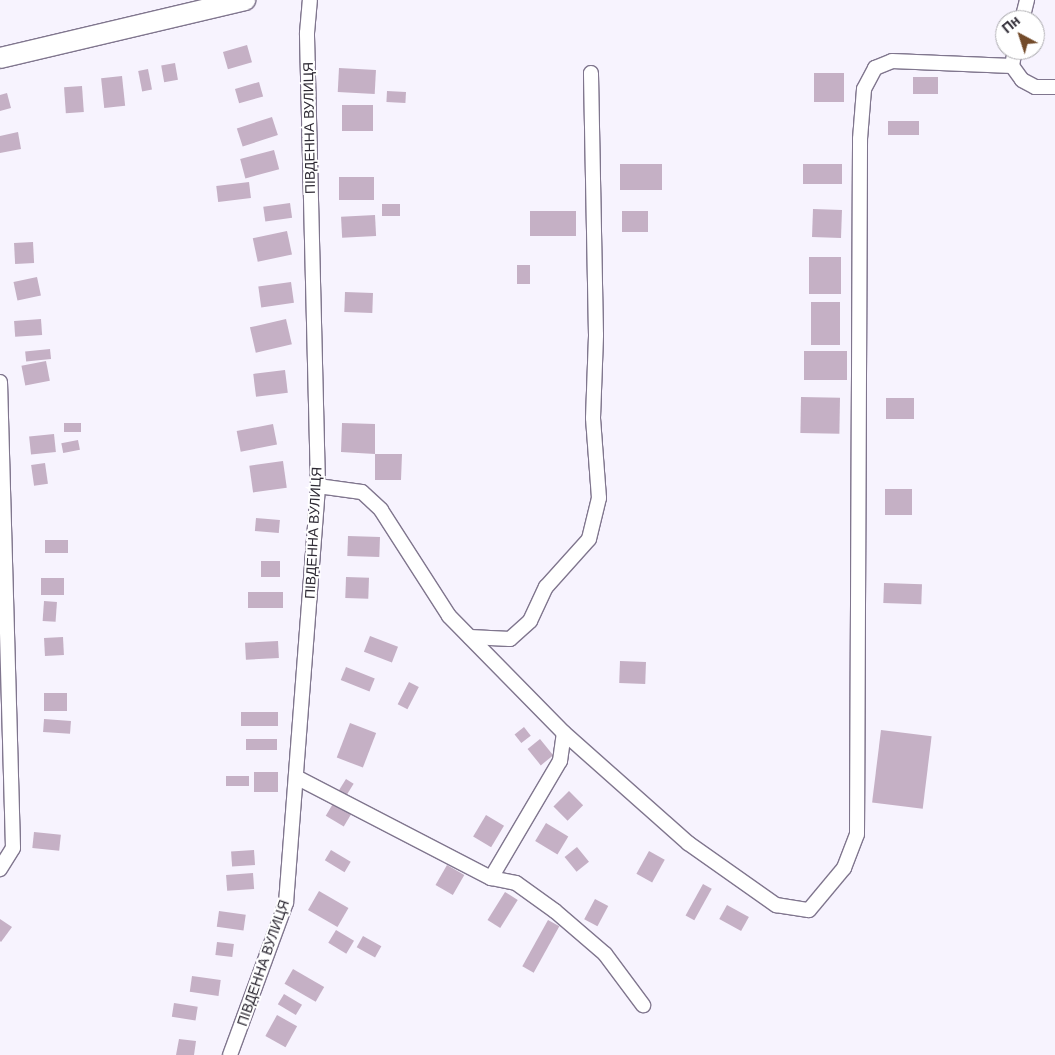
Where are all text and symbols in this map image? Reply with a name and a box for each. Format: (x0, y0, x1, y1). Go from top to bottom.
north arrow (995, 10, 1045, 60)
text: Пн (999, 12, 1023, 36)
street label: ПІВДЕННА ВУЛИЦЯ (299, 62, 319, 194)
street label: ПІВДЕННА ВУЛИЦЯ (301, 467, 325, 599)
street label: ПІВДЕННА ВУЛИЦЯ (234, 898, 292, 1028)

